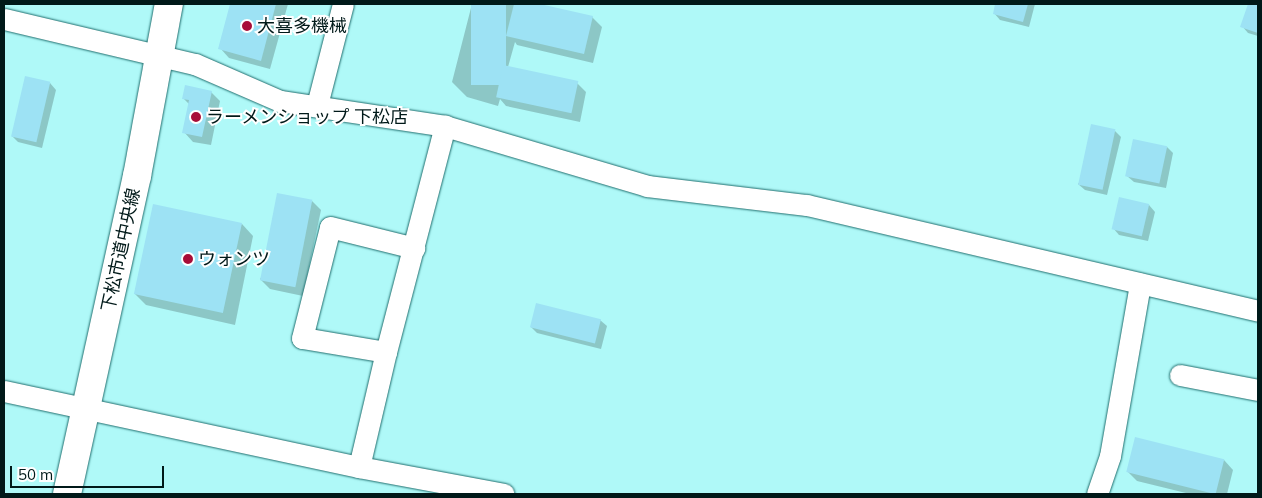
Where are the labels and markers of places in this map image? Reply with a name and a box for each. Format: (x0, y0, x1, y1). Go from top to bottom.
place label: 大喜多機械 (257, 15, 347, 37)
marker: 大喜多機械 (241, 20, 253, 32)
place label: ラーメンショップ 下松店 (206, 106, 409, 128)
marker: ラーメンショップ 下松店 (190, 111, 202, 123)
place label: ウォンツ (198, 248, 270, 270)
marker: ウォンツ (182, 253, 194, 265)

